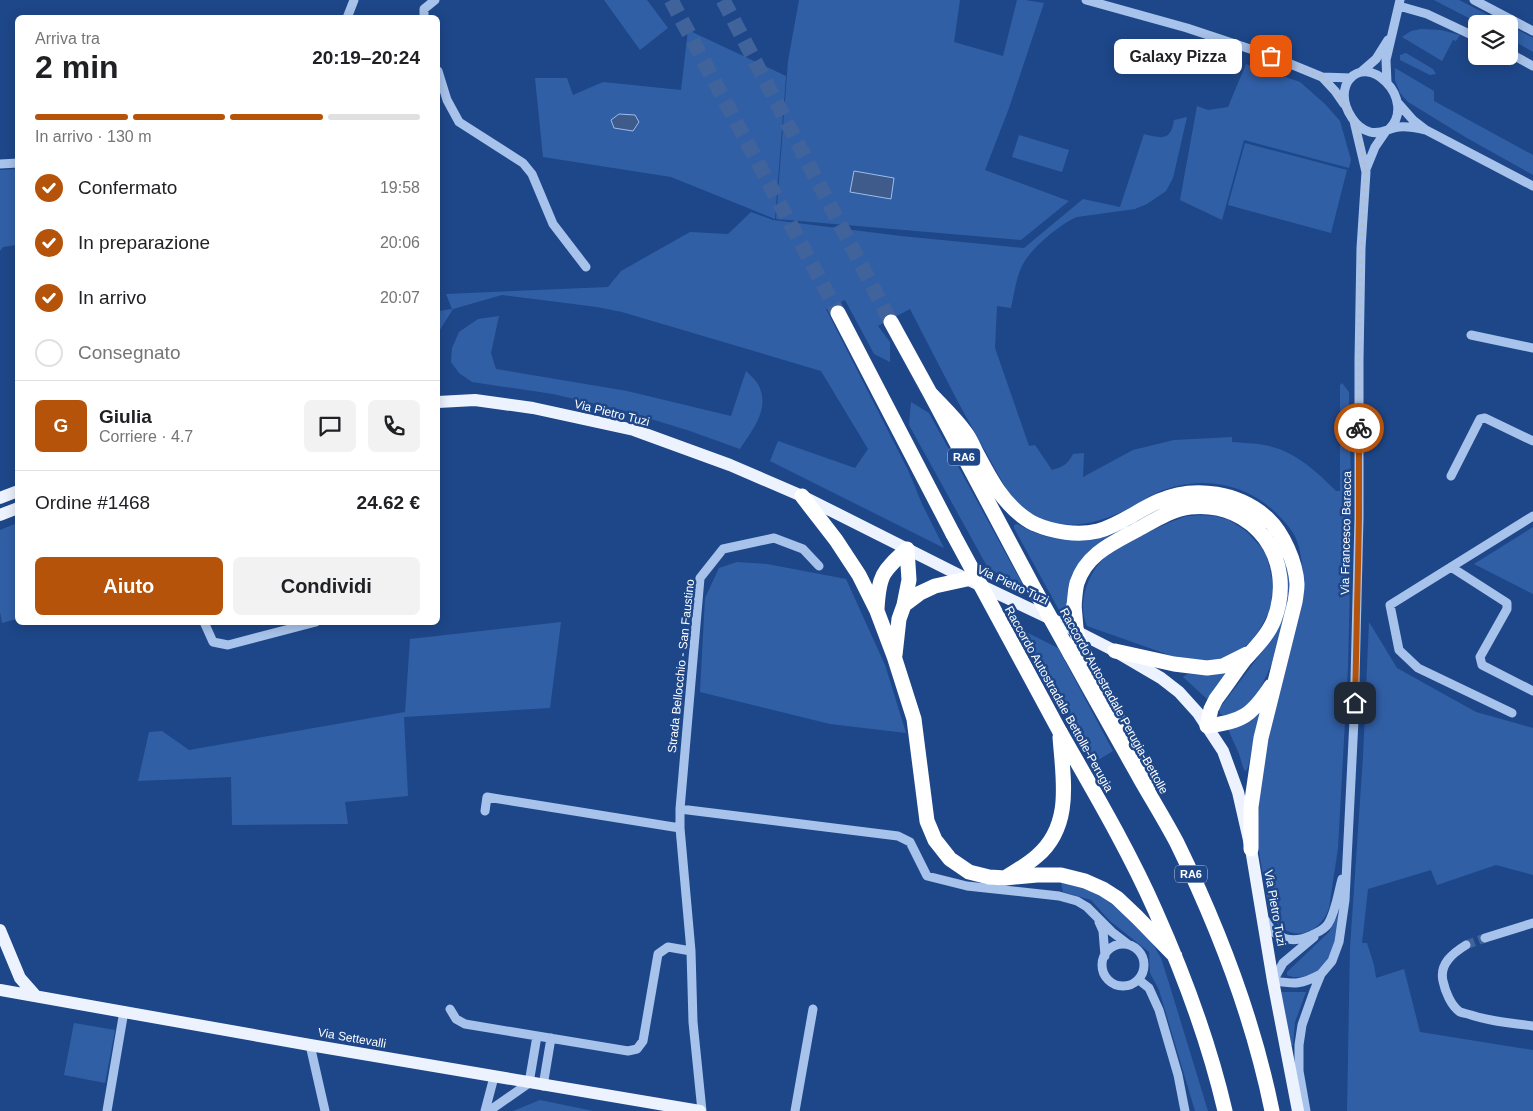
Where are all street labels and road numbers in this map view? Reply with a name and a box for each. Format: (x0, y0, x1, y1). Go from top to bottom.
street label: Via Pietro Tuzi (573, 397, 651, 429)
road number: RA6 (948, 448, 980, 466)
street label: Via Francesco Baracca (1338, 471, 1354, 595)
street label: Via Pietro Tuzi (975, 562, 1051, 608)
street label: Strada Bellocchio - San Faustino (665, 578, 697, 754)
street label: Raccordo Autostradale Bettolle-Perugia (1002, 604, 1116, 795)
street label: Raccordo Autostradale Perugia-Bettolle (1057, 606, 1171, 797)
road number: RA6 (1175, 866, 1207, 882)
street label: Via Pietro Tuzi (1261, 869, 1289, 947)
street label: Via Settevalli (317, 1025, 387, 1051)

